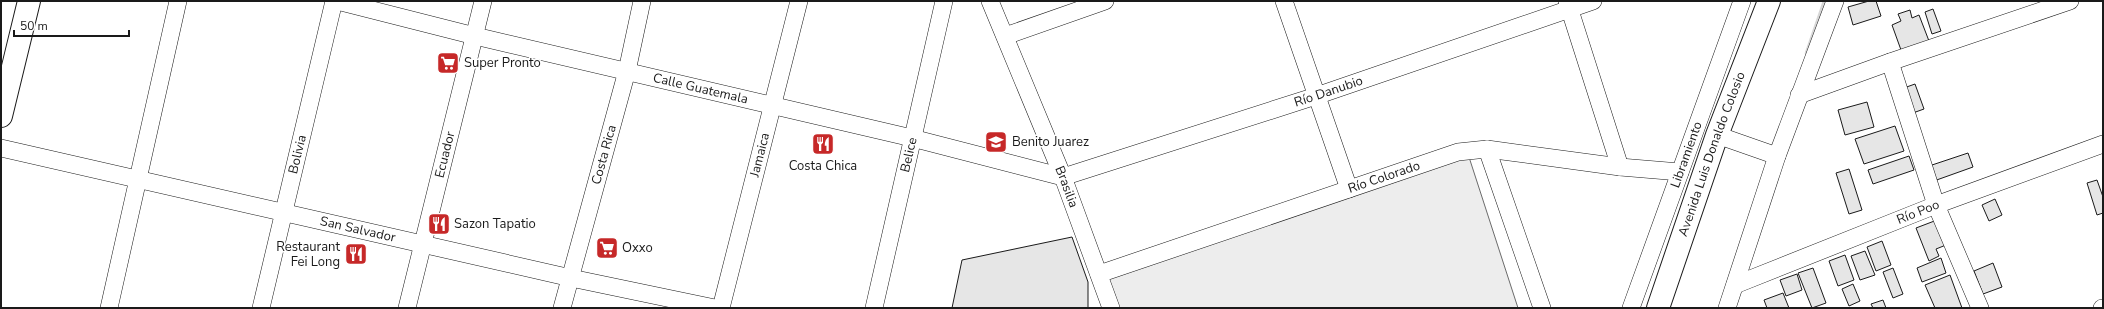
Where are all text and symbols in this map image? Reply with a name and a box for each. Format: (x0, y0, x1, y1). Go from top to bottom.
scale bar (14, 12, 129, 38)
text: 50 m (20, 18, 48, 34)
supermarket icon: Super Pronto (435, 50, 461, 76)
place label: Super Pronto (464, 54, 541, 72)
street label: Calle Guatemala (651, 69, 750, 108)
street label: Avenida Luis Donaldo Colosio (1674, 69, 1750, 239)
street label: Río Danubio (1292, 72, 1365, 111)
street label: Libramiento (1666, 119, 1707, 190)
street label: Costa Rica (587, 123, 621, 187)
street label: Ecuador (431, 129, 459, 180)
school or university icon: Benito Juarez (983, 129, 1009, 155)
street label: Jamaica (745, 131, 774, 180)
restaurant icon: Costa Chica (810, 131, 836, 157)
street label: Bolivia (284, 133, 311, 176)
place label: Benito Juarez (1012, 133, 1089, 151)
street label: Belice (896, 136, 922, 174)
place label: Costa Chica (789, 157, 857, 175)
street label: Río Colorado (1346, 157, 1422, 198)
street label: Brasilia (1050, 163, 1083, 210)
street label: Río Poo (1894, 196, 1942, 229)
restaurant icon: Sazon Tapatio (426, 211, 452, 237)
street label: San Salvador (318, 212, 398, 247)
place label: Sazon Tapatio (454, 215, 536, 233)
supermarket icon: Oxxo (594, 235, 620, 261)
place label: Restaurant Fei Long (276, 238, 340, 271)
place label: Oxxo (622, 239, 653, 257)
restaurant icon: Restaurant Fei Long (343, 241, 369, 267)

